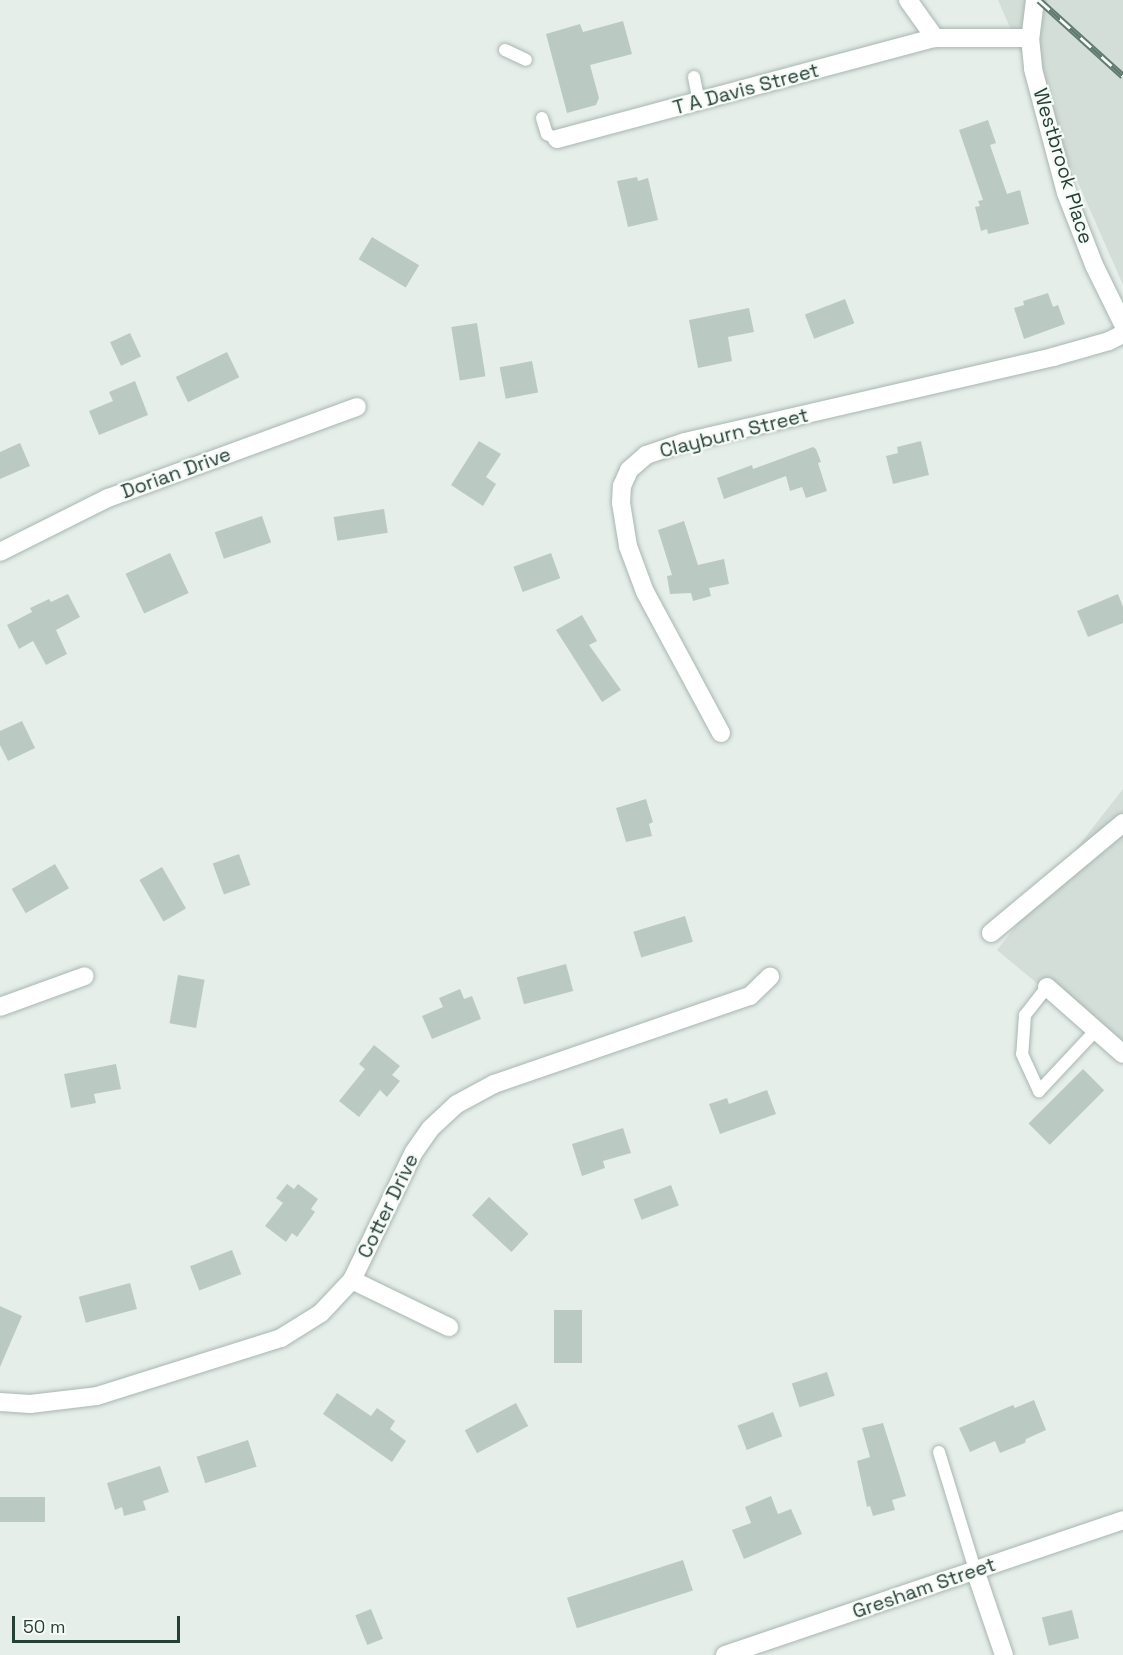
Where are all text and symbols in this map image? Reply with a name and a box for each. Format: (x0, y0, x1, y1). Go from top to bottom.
street label: T A Davis Street (670, 58, 822, 120)
street label: Westbrook Place (1028, 85, 1098, 247)
street label: Clayburn Street (657, 403, 811, 463)
street label: Dorian Drive (118, 442, 234, 504)
street label: Cotter Drive (352, 1150, 424, 1262)
street label: Gresham Street (849, 1552, 999, 1624)
scale bar (15, 1604, 183, 1642)
text: 50 m (23, 1615, 65, 1638)

